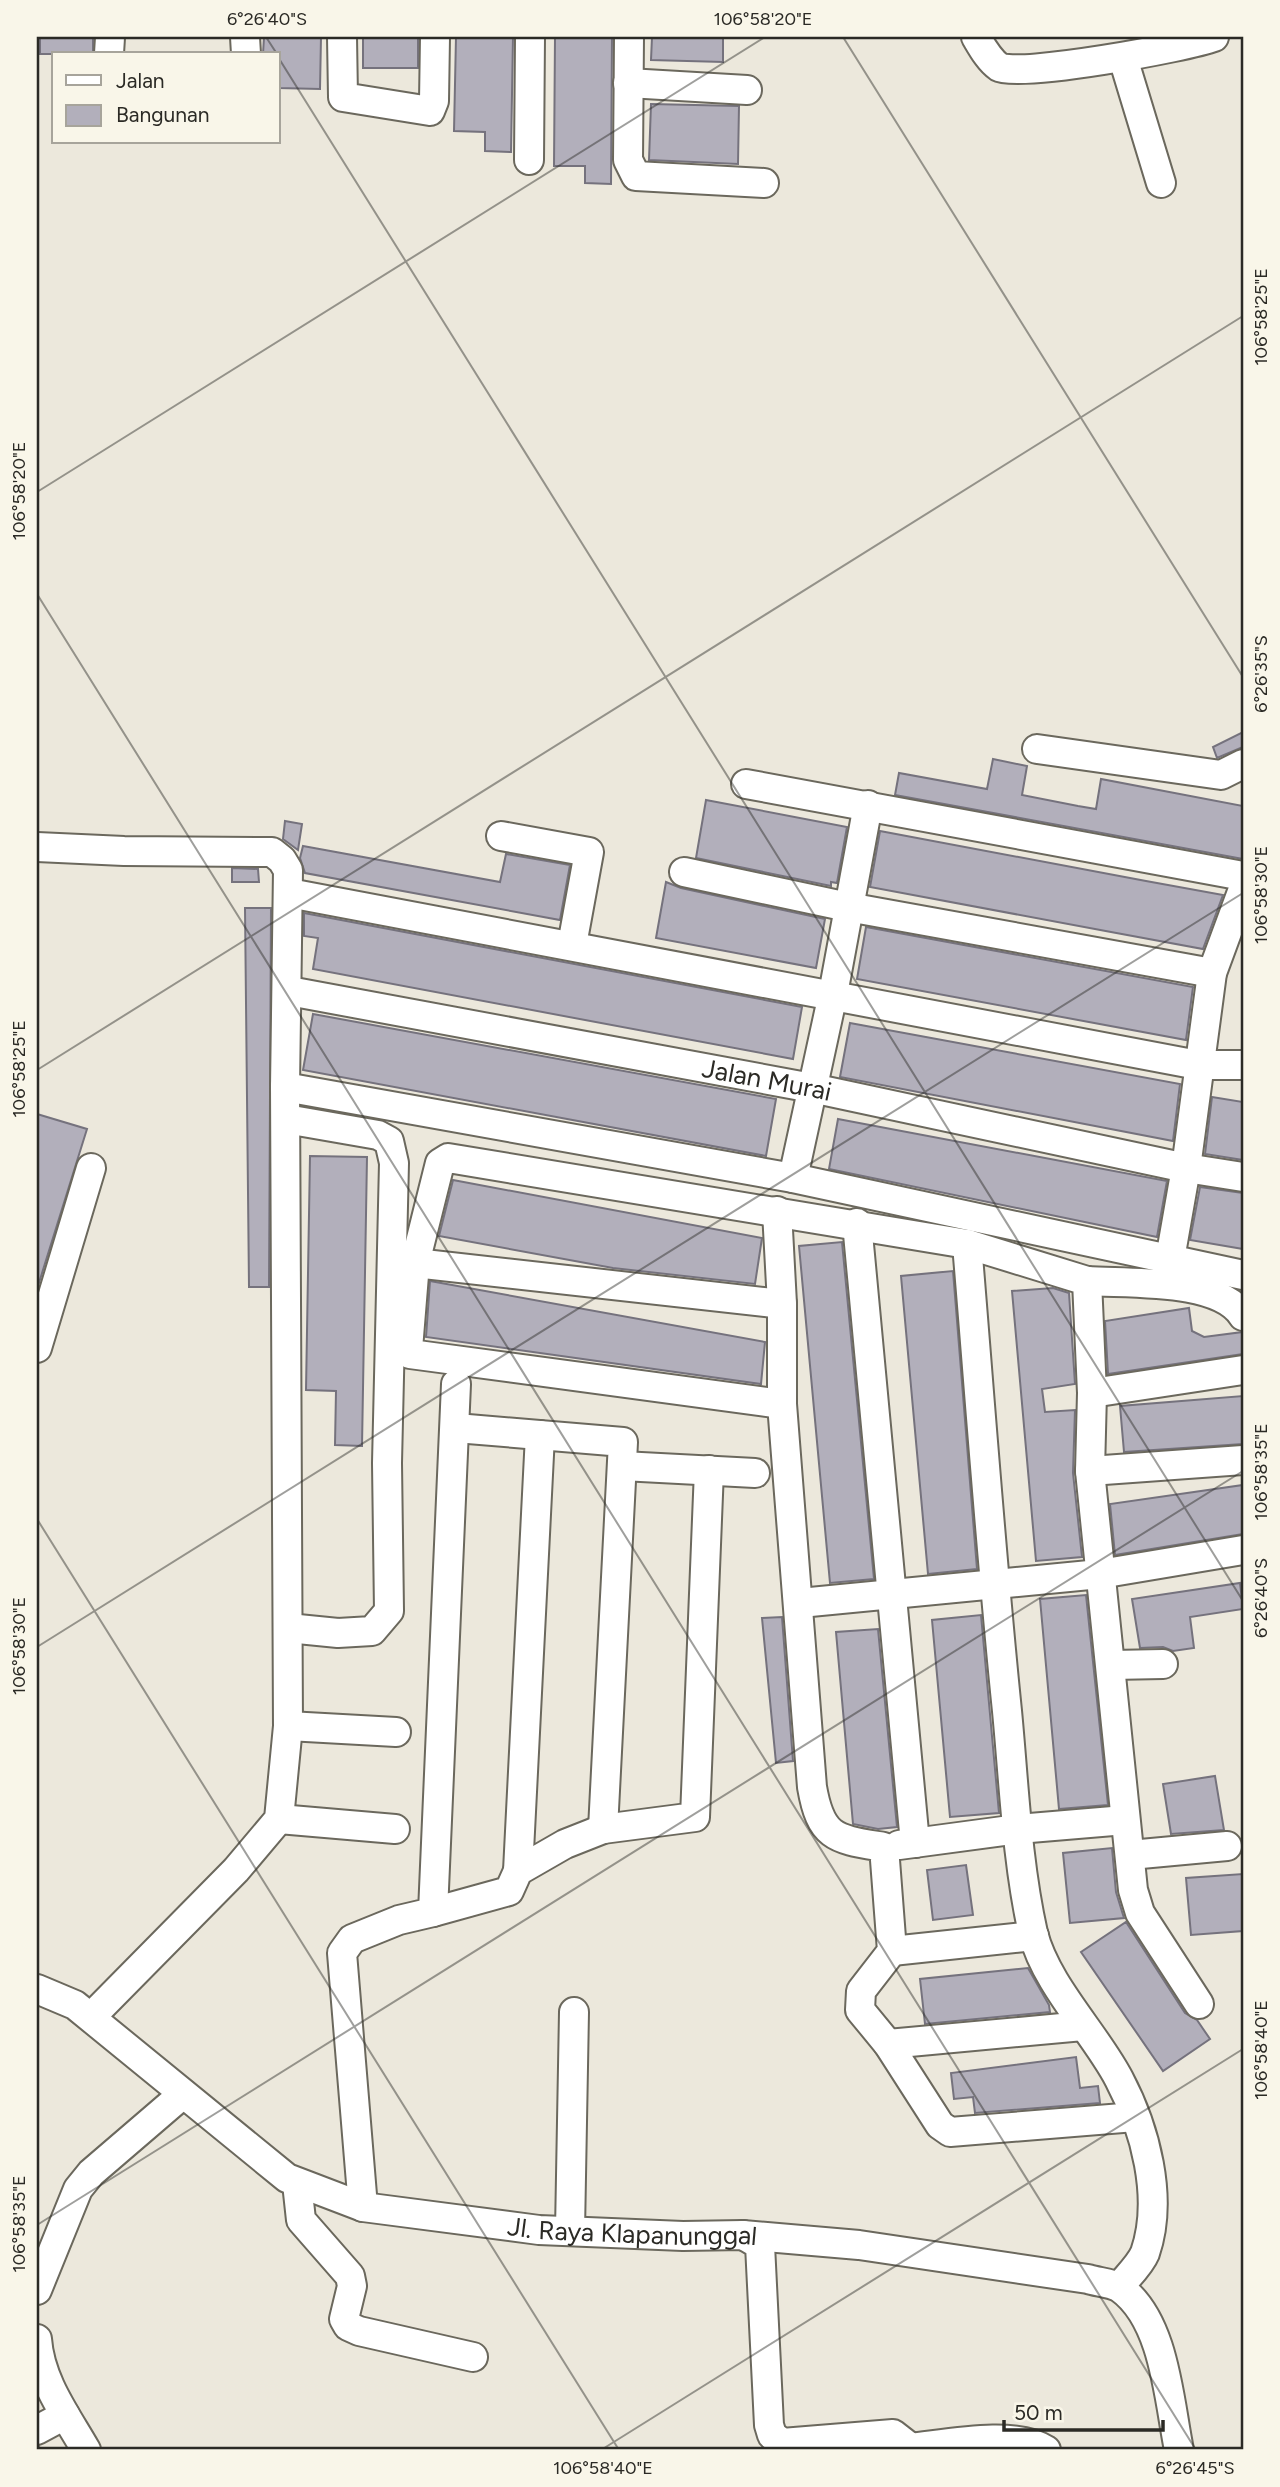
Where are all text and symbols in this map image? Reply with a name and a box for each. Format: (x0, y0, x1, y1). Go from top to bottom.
text: 6°26'40"S (227, 8, 307, 30)
text: 106°58'20"E (714, 8, 812, 30)
legend (52, 52, 280, 144)
text: Jalan (116, 68, 165, 93)
text: Bangunan (116, 102, 209, 127)
text: 106°58'25"E (1250, 268, 1272, 366)
text: 106°58'20"E (8, 442, 30, 540)
text: 6°26'35"S (1250, 635, 1272, 713)
text: 106°58'30"E (1250, 846, 1272, 944)
text: 106°58'25"E (8, 1020, 30, 1118)
street label: Jalan Murai (699, 1052, 835, 1108)
text: 106°58'35"E (1250, 1423, 1272, 1521)
text: 6°26'40"S (1250, 1558, 1272, 1638)
text: 106°58'30"E (8, 1597, 30, 1695)
text: 106°58'40"E (1250, 2000, 1272, 2100)
text: 106°58'35"E (8, 2175, 30, 2273)
street label: Jl. Raya Klapanunggal (505, 2210, 758, 2252)
scale bar (1004, 2389, 1163, 2433)
text: 50 m (1014, 2400, 1063, 2425)
text: 106°58'40"E (553, 2457, 653, 2479)
text: 6°26'45"S (1155, 2457, 1235, 2479)

